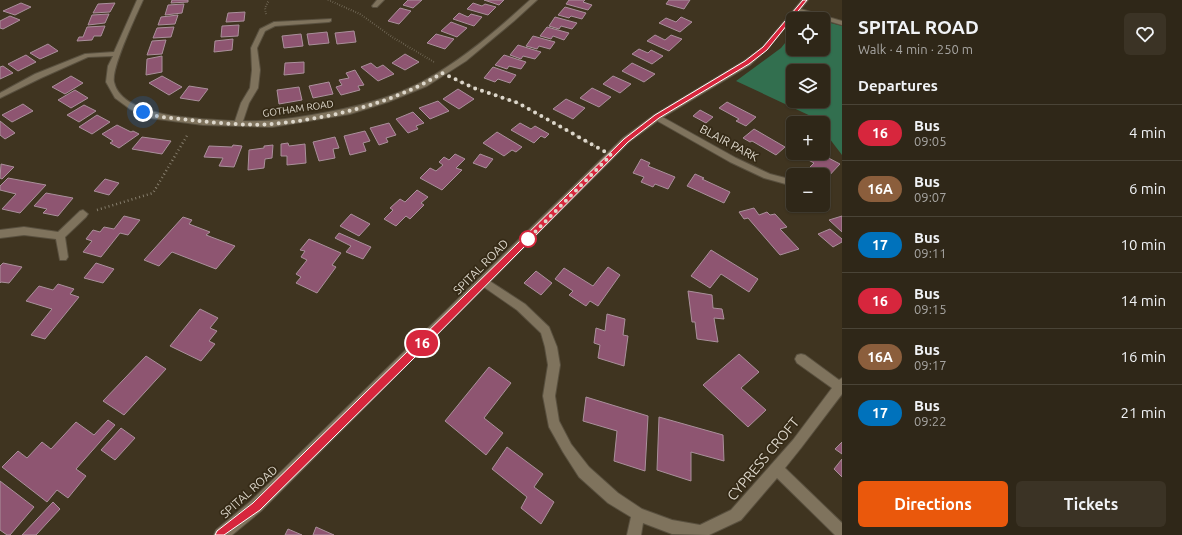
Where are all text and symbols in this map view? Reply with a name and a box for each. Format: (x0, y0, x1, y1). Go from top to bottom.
map controls (786, 12, 830, 212)
button: locate (786, 12, 830, 56)
button: heart (1124, 13, 1166, 55)
text: SPITAL ROAD (858, 16, 979, 38)
text: Walk · 4 min · 250 m (858, 42, 973, 56)
button: layers (786, 64, 830, 108)
text: Departures (858, 77, 938, 94)
street label: GOTHAM ROAD (262, 98, 334, 119)
your location (133, 102, 153, 122)
button: + (786, 116, 830, 160)
text: Bus (914, 117, 940, 134)
street label: BLAIR PARK (698, 122, 761, 164)
text: 4 min (1129, 124, 1166, 141)
text: 16 (872, 125, 888, 141)
text: 09:05 (914, 134, 947, 148)
button: − (786, 168, 830, 212)
text: Bus (914, 173, 940, 190)
text: 6 min (1129, 180, 1166, 197)
text: 16A (867, 181, 893, 197)
text: 09:07 (914, 190, 947, 204)
text: Bus (914, 229, 940, 246)
unlabelled marker (519, 230, 537, 248)
text: 10 min (1120, 236, 1166, 253)
street label: SPITAL ROAD (451, 237, 511, 297)
text: 17 (872, 237, 888, 253)
text: 09:11 (914, 246, 947, 260)
text: Bus (914, 285, 940, 302)
text: 14 min (1120, 292, 1166, 309)
text: 16 (872, 293, 888, 309)
text: 09:15 (914, 302, 947, 316)
line badge: 16 (404, 330, 440, 356)
text: 16 (414, 335, 430, 351)
text: Bus (914, 341, 940, 358)
text: 16 min (1120, 348, 1166, 365)
text: 16A (867, 349, 893, 365)
text: 09:17 (914, 358, 947, 372)
text: Bus (914, 397, 940, 414)
text: 21 min (1120, 404, 1166, 421)
text: 17 (872, 405, 888, 421)
street label: CYPRESS CROFT (724, 414, 802, 504)
text: 09:22 (914, 414, 947, 428)
street label: SPITAL ROAD (218, 463, 280, 521)
button: Directions (858, 481, 1008, 527)
button: Tickets (1016, 481, 1166, 527)

